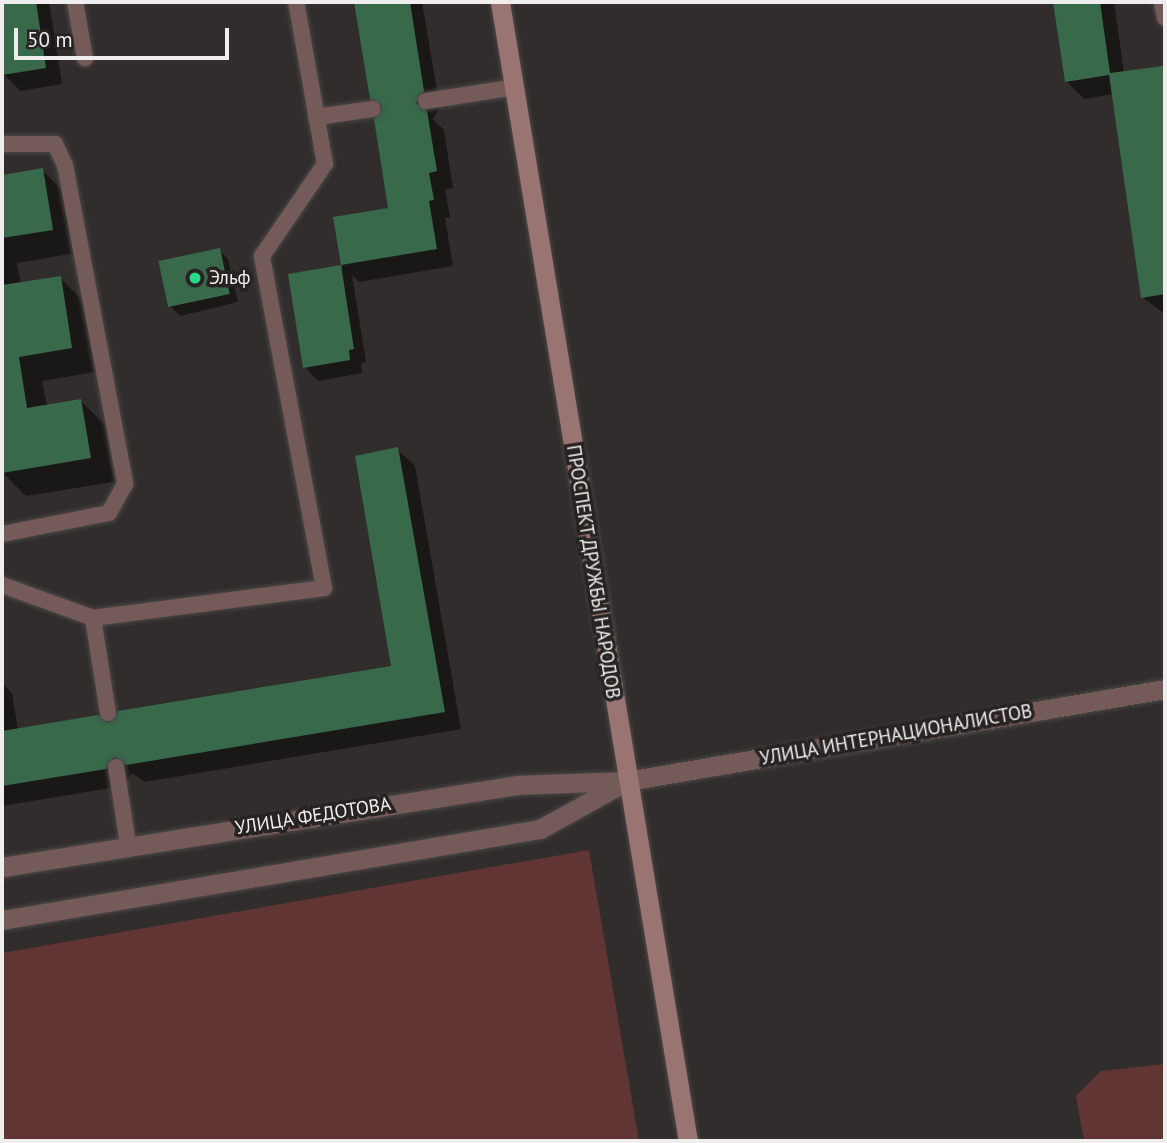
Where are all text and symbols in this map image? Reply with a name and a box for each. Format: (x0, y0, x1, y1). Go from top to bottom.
scale bar (18, 14, 233, 58)
text: 50 m (27, 26, 73, 53)
place label: Эльф (209, 267, 250, 289)
marker: Эльф (187, 270, 203, 286)
street label: ПРОСПЕКТ ДРУЖБЫ НАРОДОВ (562, 443, 624, 701)
street label: УЛИЦА ИНТЕРНАЦИОНАЛИСТОВ (758, 700, 1034, 770)
street label: УЛИЦА ФЕДОТОВА (233, 792, 393, 840)

